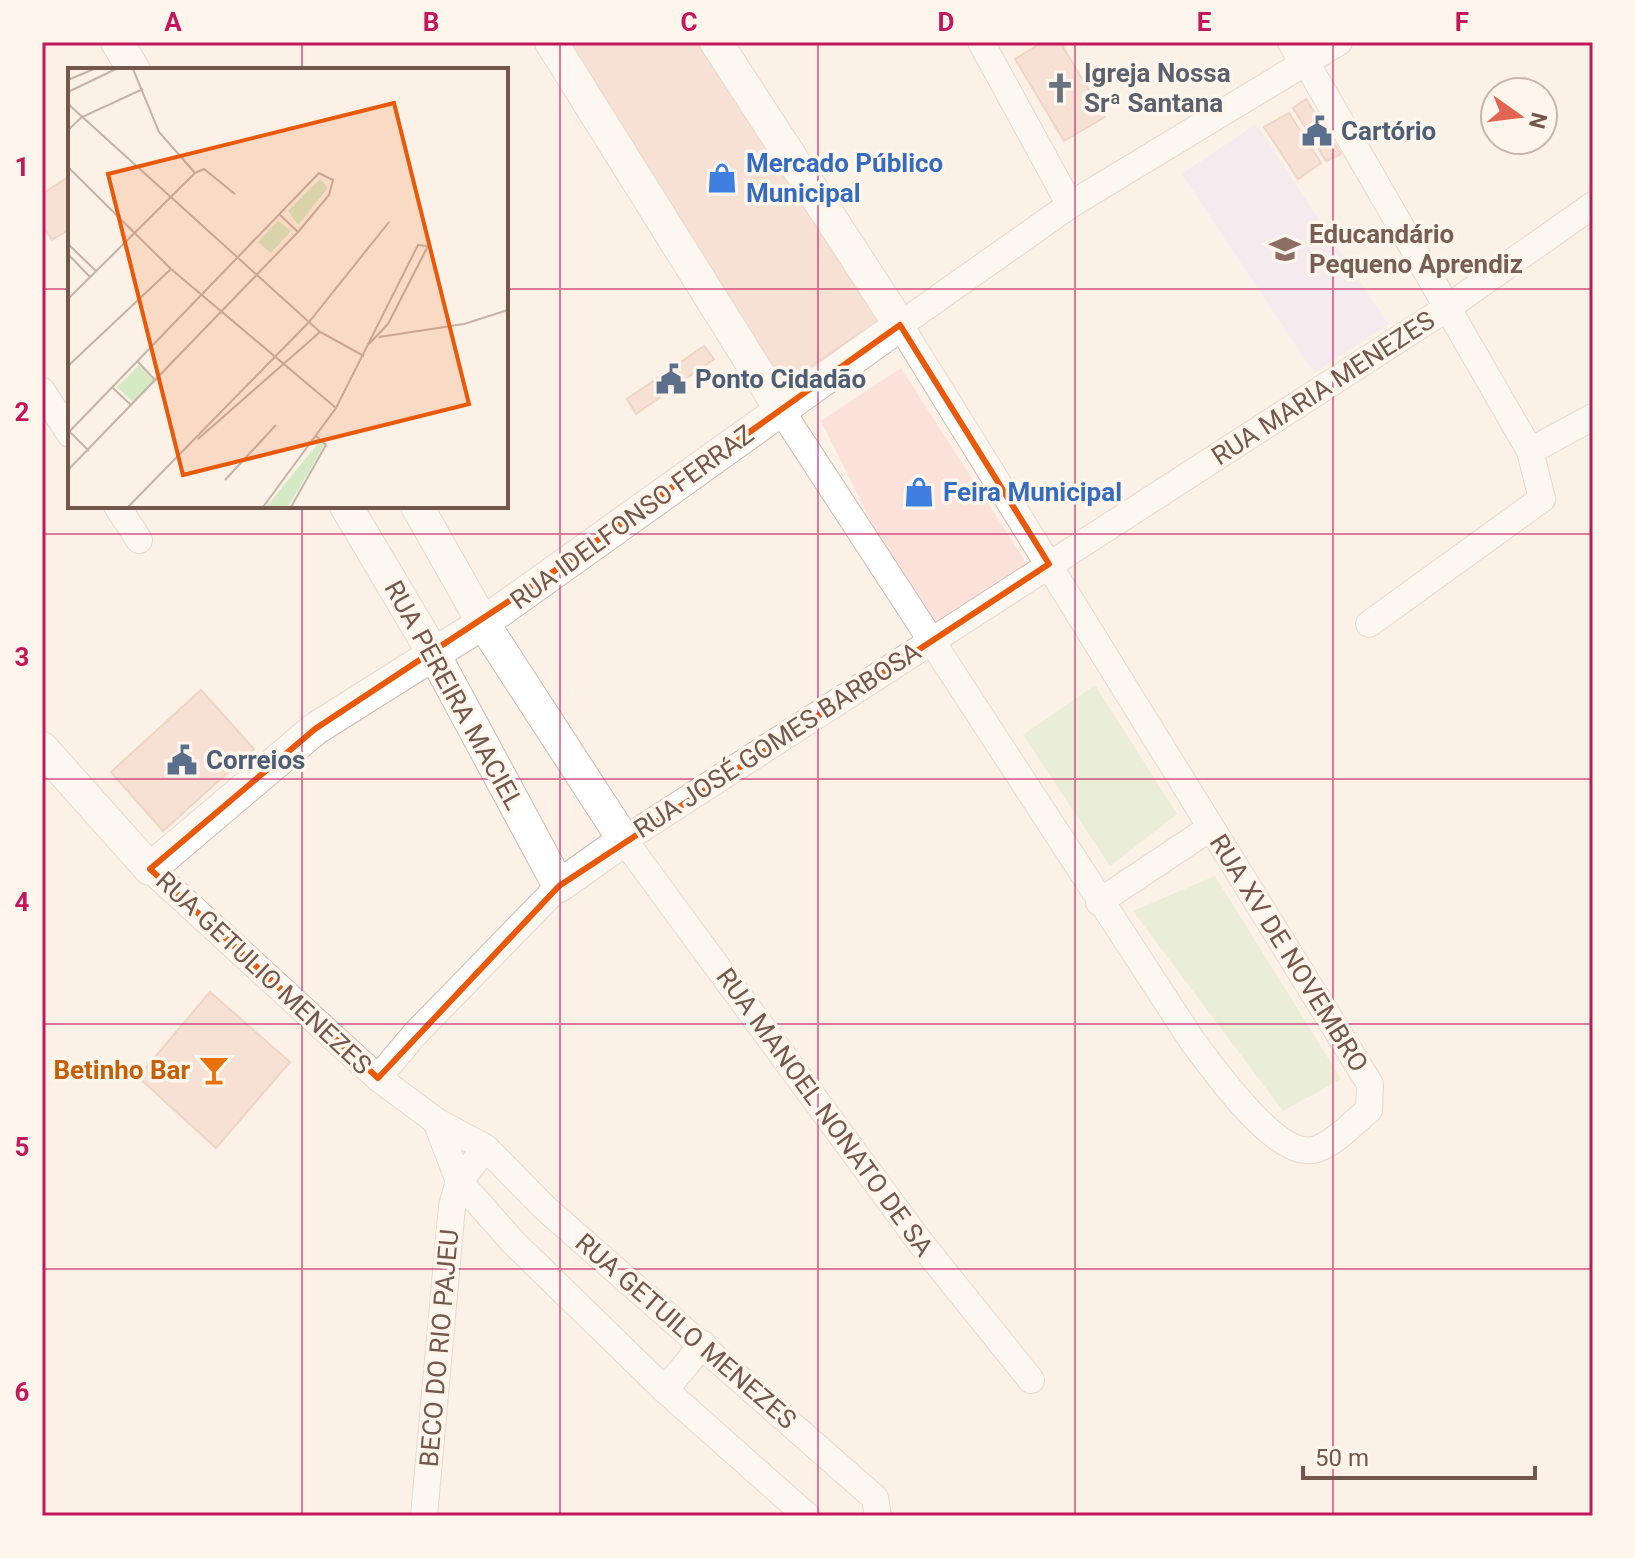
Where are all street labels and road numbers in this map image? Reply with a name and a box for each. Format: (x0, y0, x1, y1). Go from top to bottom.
street label: RUA MARIA MENEZES (1206, 305, 1440, 471)
street label: RUA IDELFONSO FERRAZ (505, 419, 759, 615)
street label: RUA PEREIRA MACIEL (379, 575, 529, 815)
street label: RUA JOSÉ GOMES BARBOSA (628, 636, 926, 844)
street label: RUA XV DE NOVEMBRO (1204, 829, 1374, 1077)
street label: RUA GETULIO MENEZES (150, 865, 378, 1081)
street label: RUA MANOEL NONATO DE SA (711, 962, 940, 1262)
street label: RUA GETUILO MENEZES (570, 1227, 802, 1435)
street label: BECO DO RIO PAJEU (414, 1228, 464, 1468)

